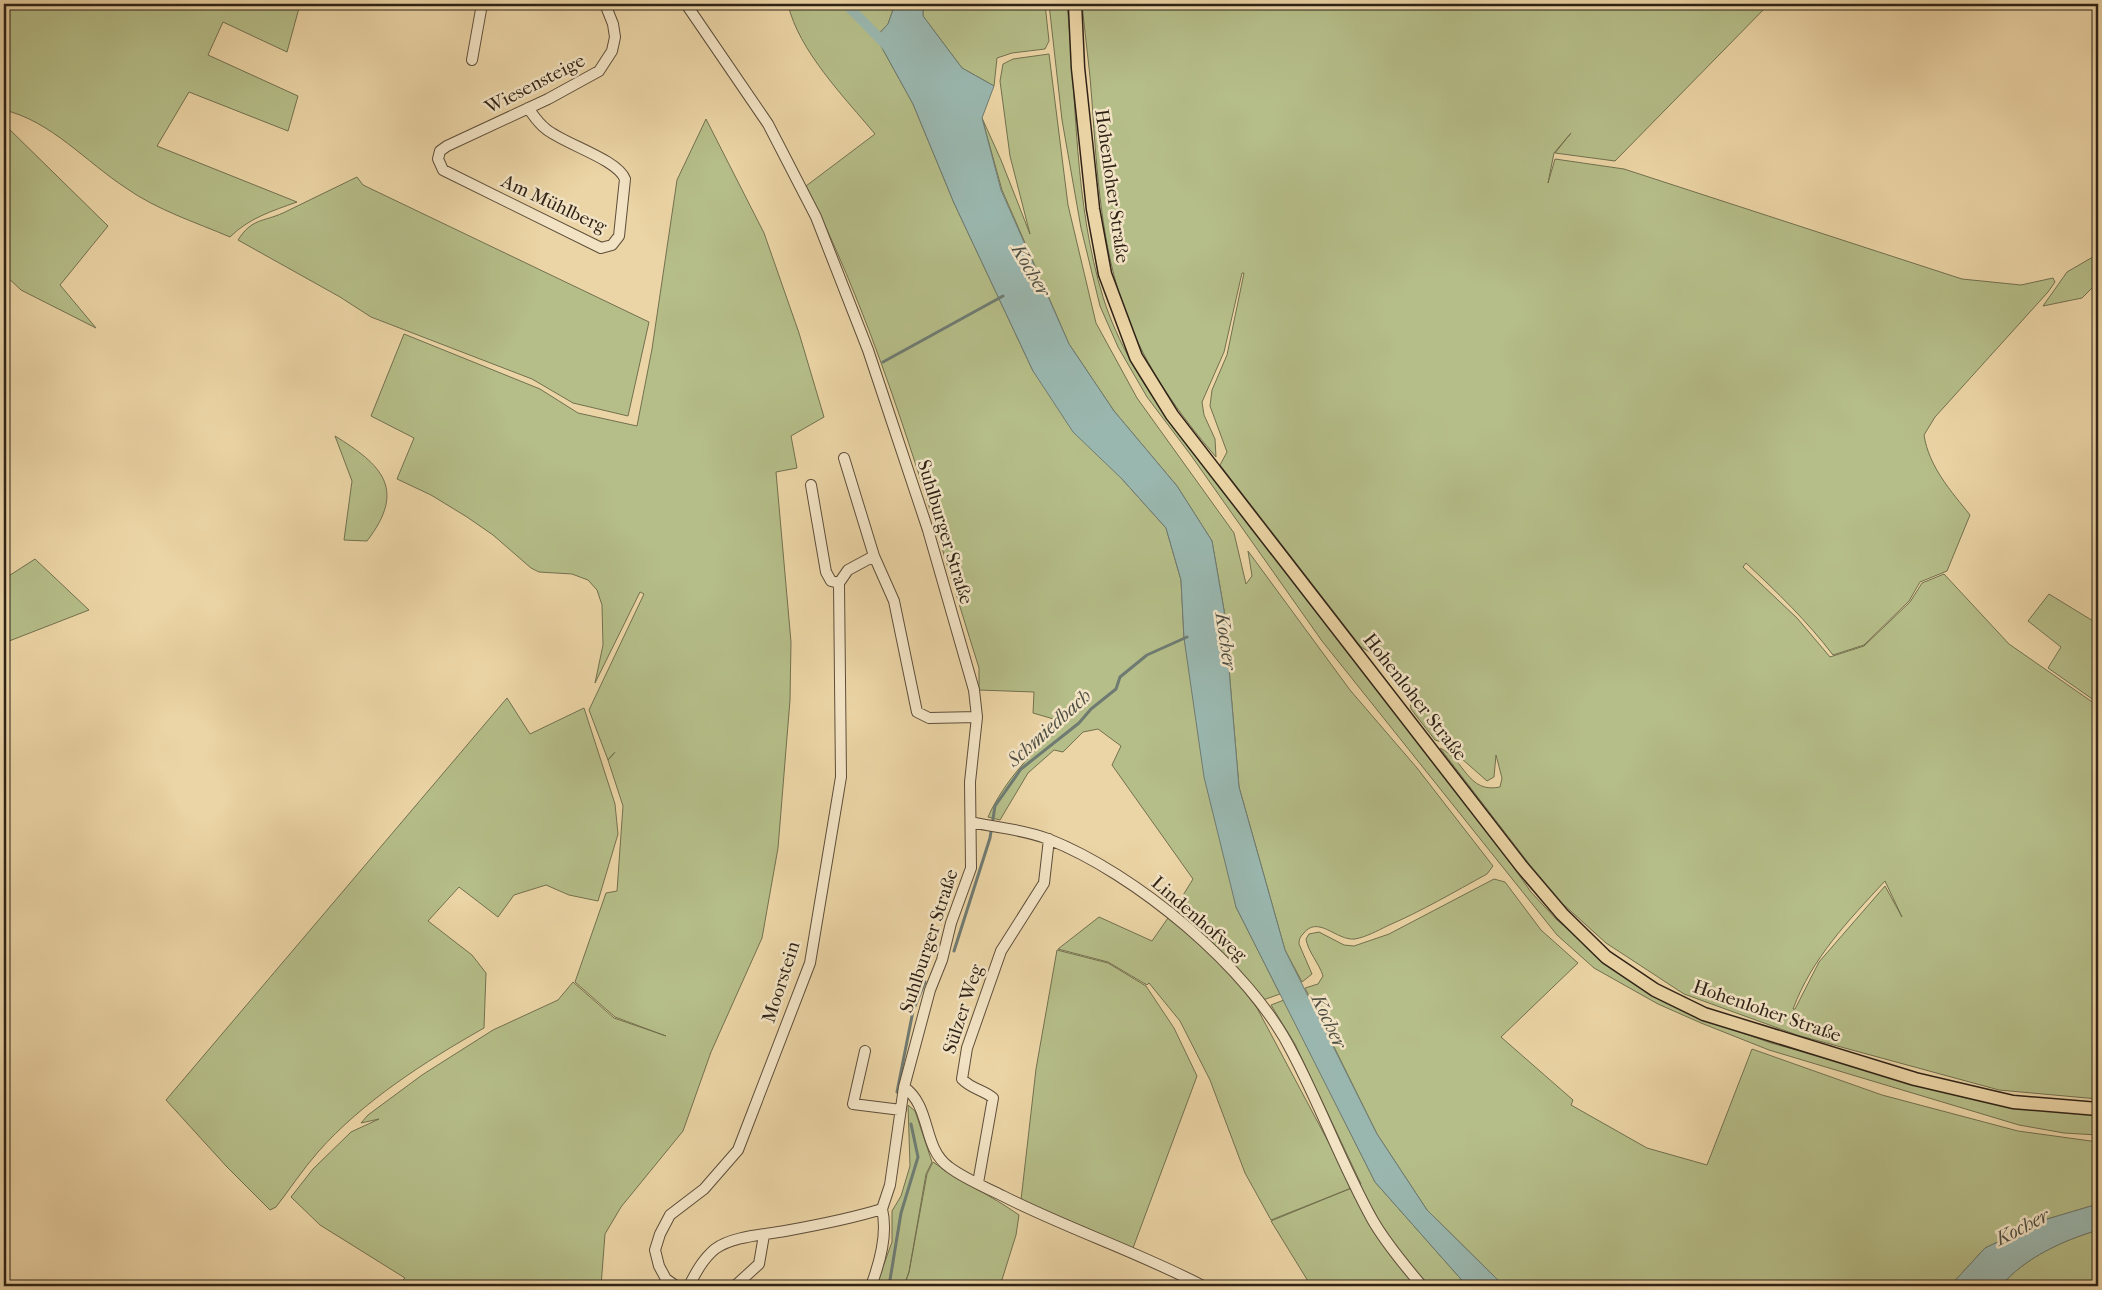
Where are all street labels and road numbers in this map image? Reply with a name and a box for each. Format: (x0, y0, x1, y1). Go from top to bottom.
street label: Wiesensteige (480, 49, 589, 119)
street label: Hohenloher Straße (1090, 108, 1134, 264)
street label: Am Mühlberg (497, 170, 611, 238)
street label: Suhlburger Straße (913, 457, 977, 607)
street label: Hohenloher Straße (1359, 629, 1471, 765)
street label: Suhlburger Straße (895, 866, 963, 1016)
street label: Lindenhofweg (1147, 872, 1252, 967)
street label: Moorstein (758, 939, 804, 1025)
street label: Sülzer Weg (938, 961, 988, 1056)
street label: Hohenloher Straße (1690, 975, 1844, 1047)

